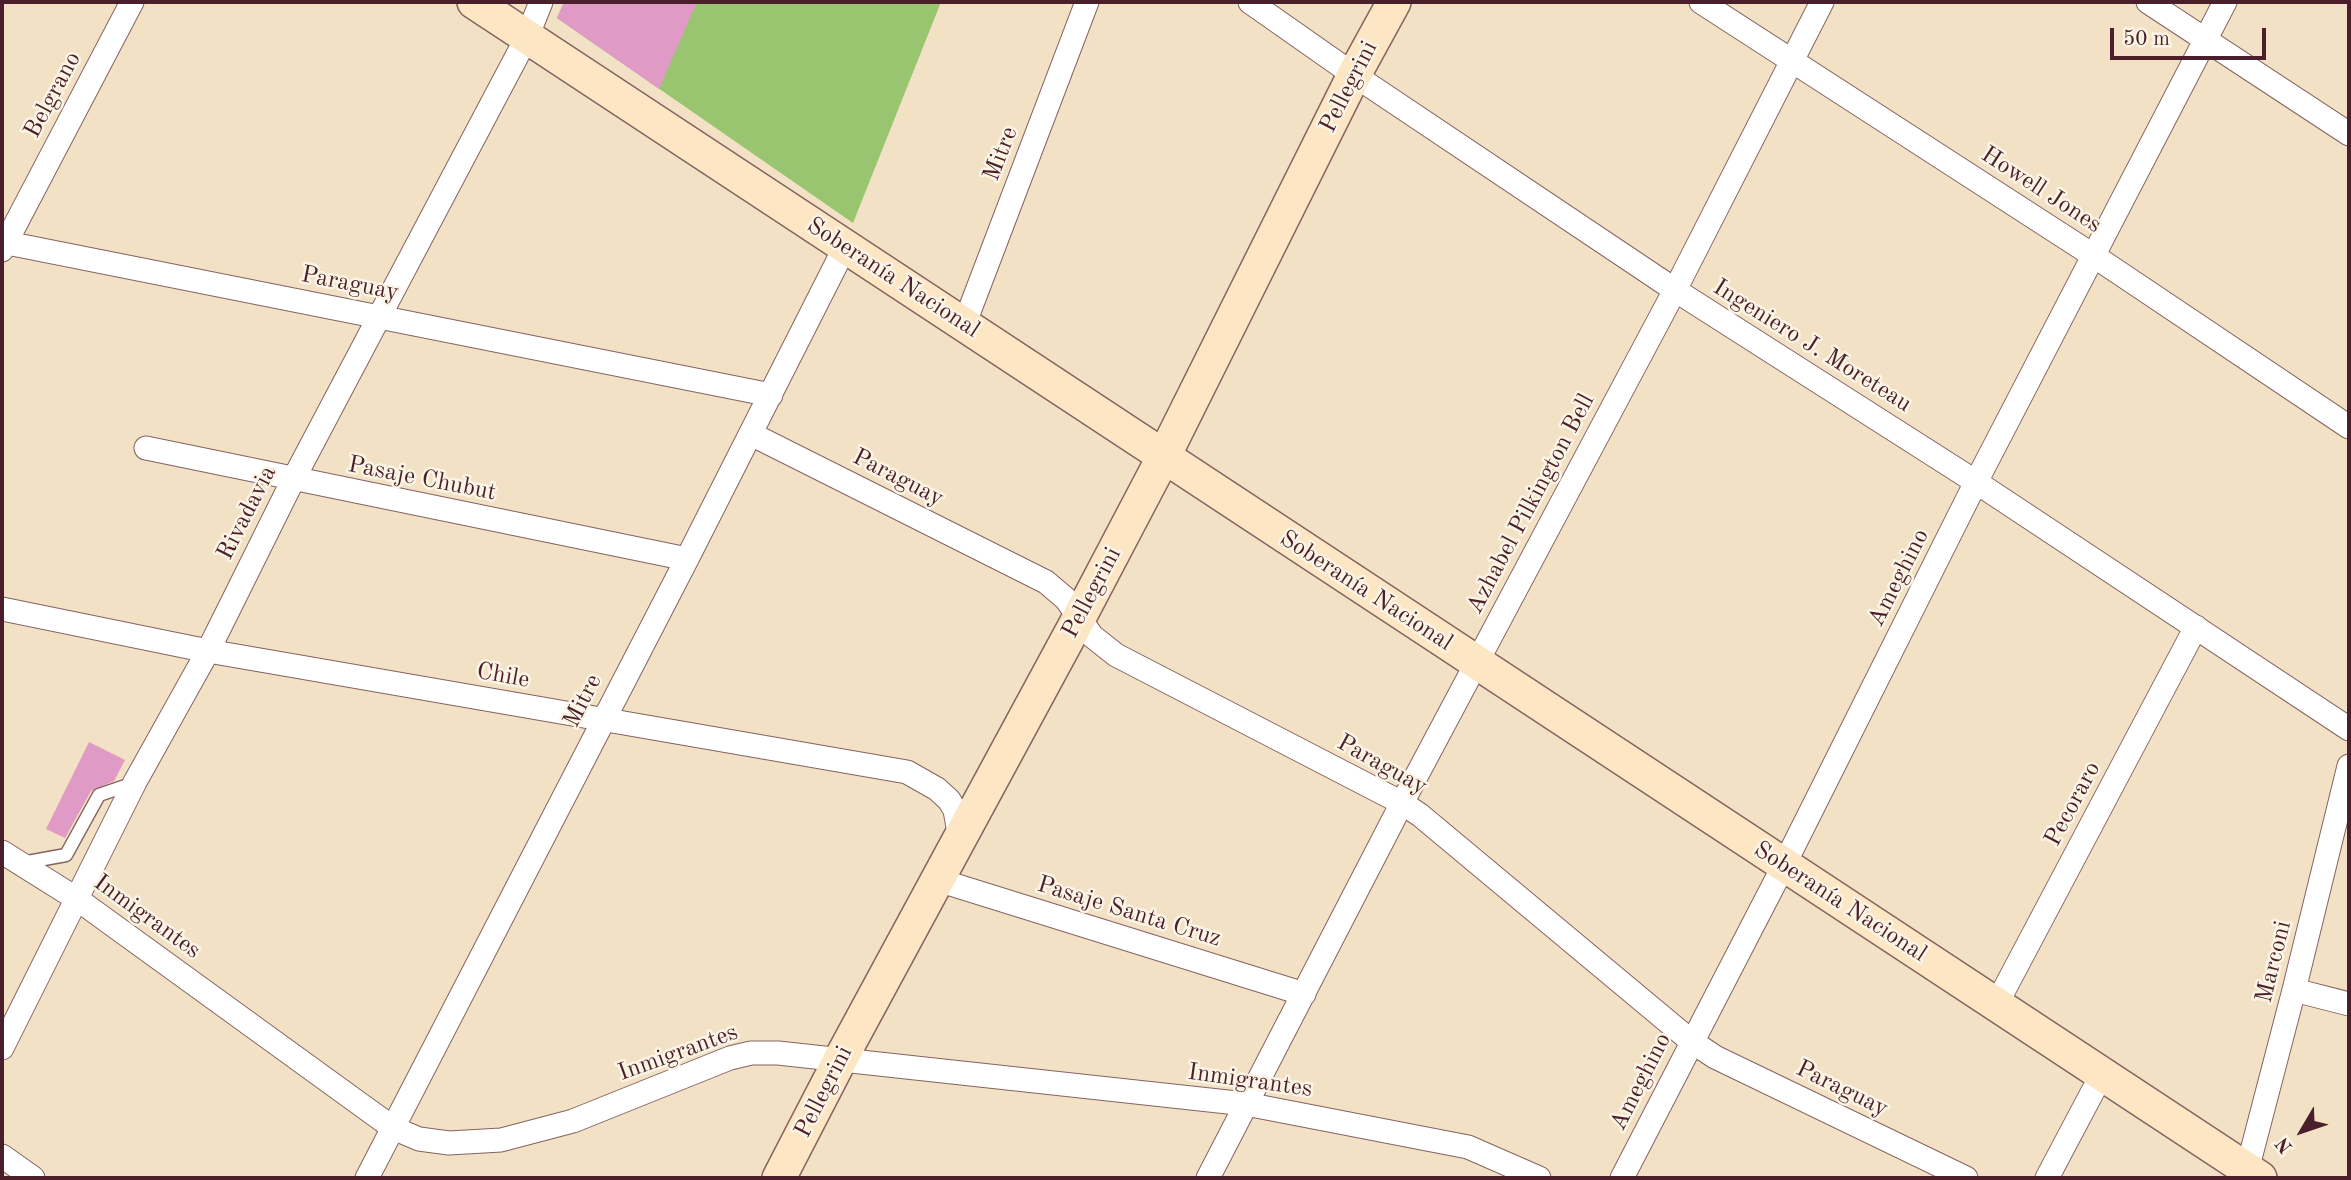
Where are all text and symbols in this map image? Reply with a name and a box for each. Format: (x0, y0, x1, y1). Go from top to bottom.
scale bar (2113, 14, 2269, 58)
text: 50 m (2123, 29, 2170, 50)
street label: Pellegrini (1314, 36, 1384, 138)
street label: Belgrano (18, 47, 88, 143)
street label: Mitre (978, 123, 1024, 185)
street label: Howell Jones (1975, 140, 2107, 240)
street label: Soberanía Nacional (801, 211, 985, 345)
street label: Paraguay (299, 260, 401, 308)
street label: Ingeniero J. Moreteau (1707, 273, 1917, 419)
street label: Azhabel Pilkington Bell (1461, 389, 1601, 619)
street label: Paraguay (847, 443, 949, 513)
street label: Pasaje Chubut (345, 451, 499, 507)
street label: Rivadavia (211, 461, 283, 565)
street label: Soberanía Nacional (1274, 524, 1458, 658)
street label: Ameghino (1862, 524, 1936, 632)
street label: Pellegrini (1056, 543, 1128, 643)
street label: Chile (474, 657, 532, 695)
street label: Mitre (557, 670, 609, 732)
street label: Paraguay (1332, 728, 1432, 802)
street label: Pecoraro (2039, 757, 2107, 851)
street label: Soberanía Nacional (1748, 835, 1932, 969)
street label: Inmigrantes (88, 868, 206, 966)
street label: Pasaje Santa Cruz (1034, 870, 1224, 954)
street label: Marconi (2250, 918, 2298, 1006)
street label: Inmigrantes (614, 1018, 742, 1088)
street label: Ameghino (1604, 1028, 1678, 1136)
street label: Pellegrini (789, 1041, 859, 1143)
street label: Paraguay (1791, 1054, 1893, 1124)
street label: Inmigrantes (1186, 1058, 1314, 1104)
north arrow (2267, 1096, 2337, 1166)
text: N (2273, 1133, 2297, 1156)

